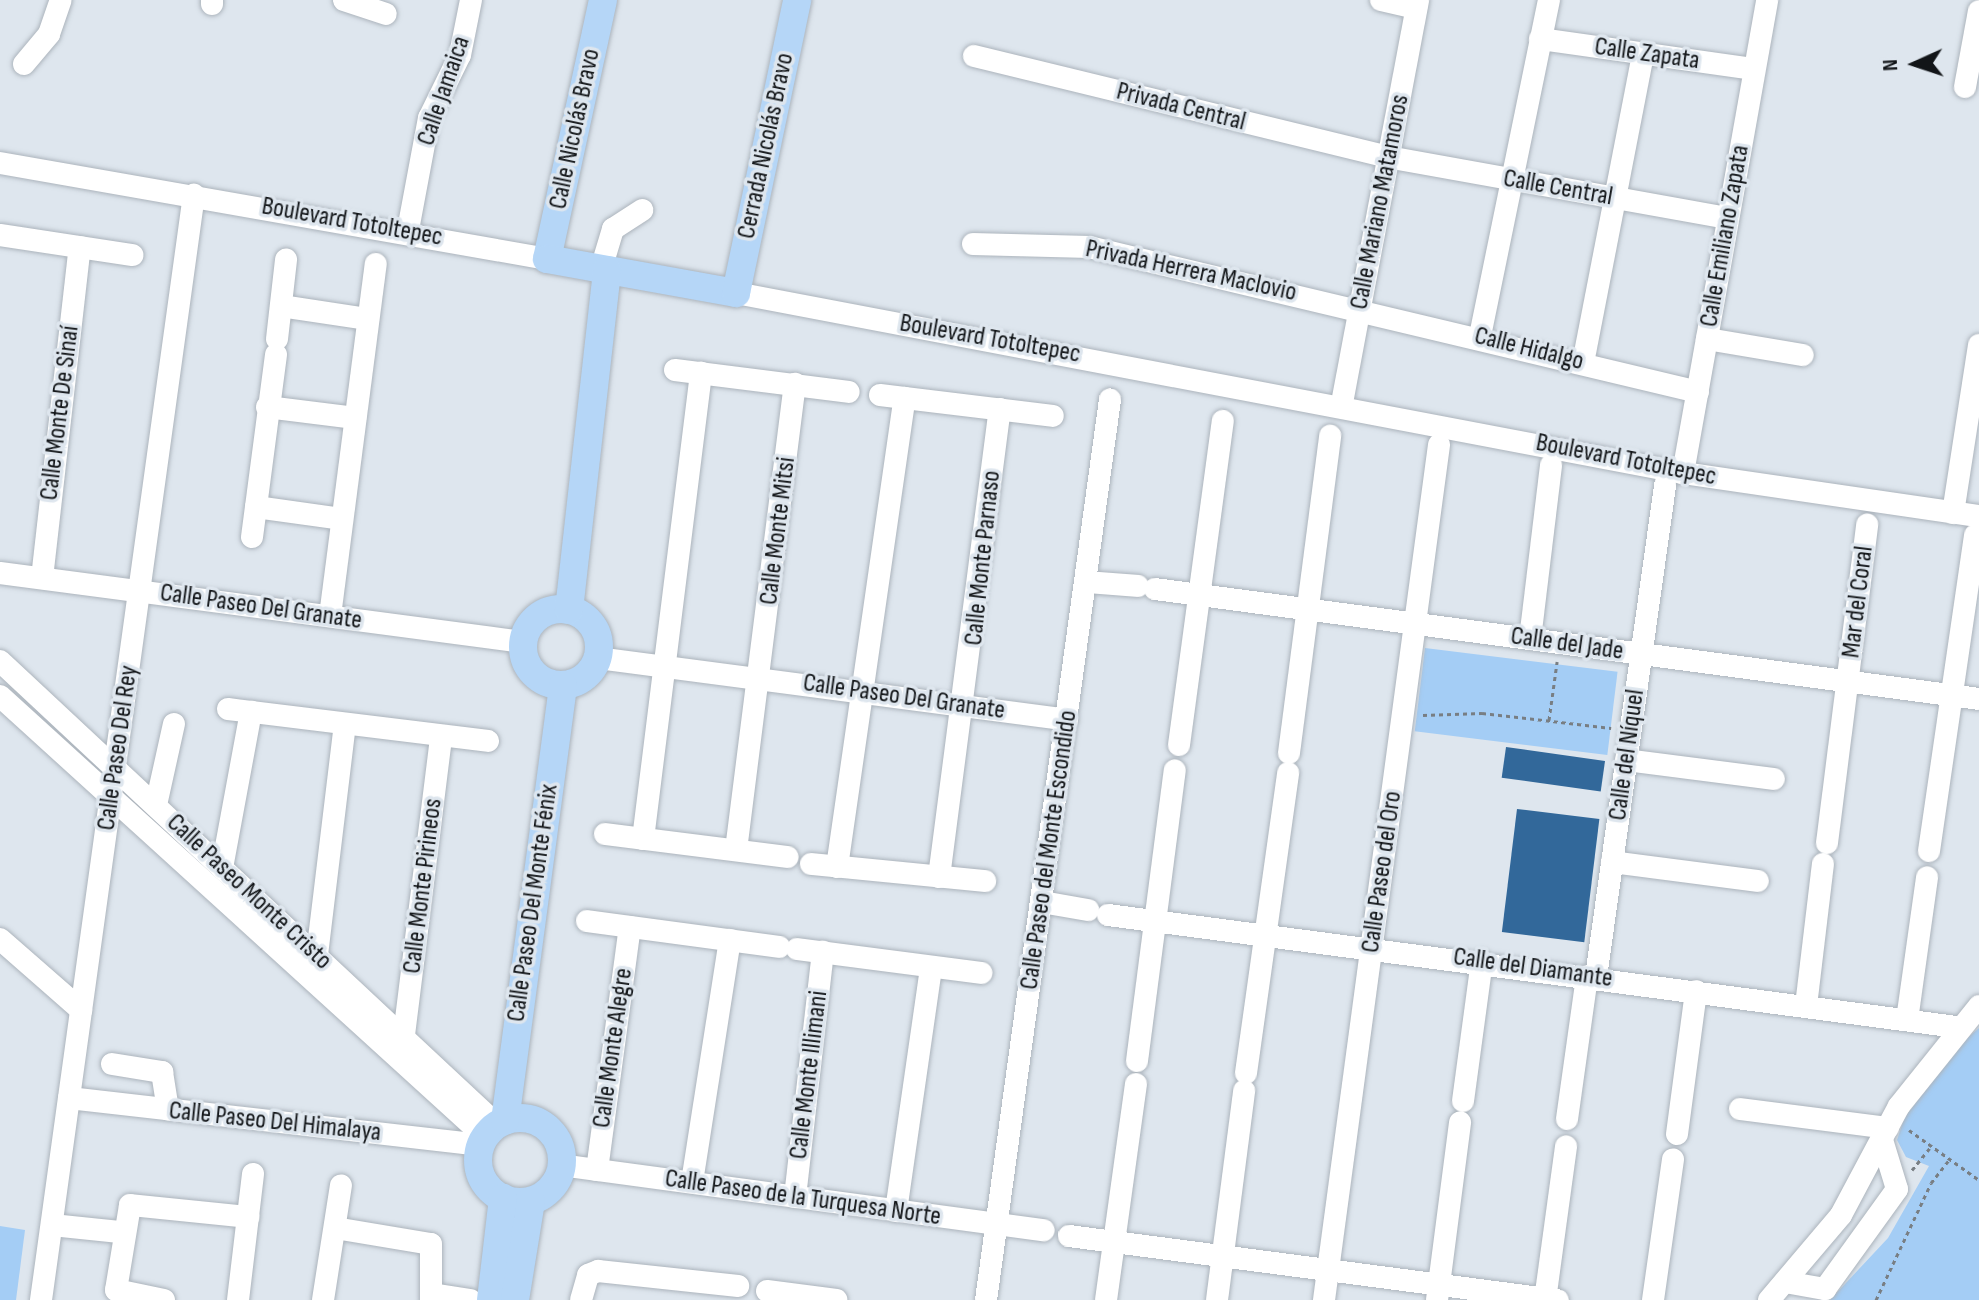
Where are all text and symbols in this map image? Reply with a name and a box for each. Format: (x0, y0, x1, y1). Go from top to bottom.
north arrow (1875, 24, 1955, 104)
street label: Calle Zapata (1593, 31, 1701, 77)
street label: Calle Jamaica (411, 32, 477, 150)
street label: Calle Nicolás Bravo (543, 46, 607, 212)
street label: Cerrada Nicolás Bravo (731, 50, 801, 242)
text: N (1877, 59, 1904, 72)
street label: Privada Central (1113, 76, 1249, 138)
street label: Calle Mariano Matamoros (1344, 92, 1416, 312)
street label: Calle Emiliano Zapata (1694, 143, 1756, 329)
street label: Calle Central (1501, 163, 1615, 213)
street label: Boulevard Totoltepec (259, 191, 445, 253)
street label: Privada Herrera Maclovio (1083, 233, 1299, 309)
street label: Boulevard Totoltepec (897, 308, 1083, 370)
street label: Calle Hidalgo (1471, 320, 1587, 378)
street label: Calle Monte De Sinaí (34, 324, 86, 502)
street label: Boulevard Totoltepec (1533, 427, 1719, 493)
street label: Calle Monte Mitsi (753, 455, 803, 607)
street label: Calle Monte Parnaso (958, 469, 1008, 647)
street label: Mar del Coral (1836, 544, 1880, 660)
street label: Calle Paseo Del Granate (158, 577, 364, 637)
street label: Calle del Jade (1509, 621, 1625, 667)
street label: Calle Paseo Del Rey (91, 664, 145, 832)
street label: Calle Paseo Del Granate (801, 667, 1007, 727)
street label: Calle del Níquel (1602, 688, 1652, 822)
street label: Calle Paseo del Monte Escondido (1014, 708, 1084, 992)
street label: Calle Paseo Del Monte Fénix (501, 782, 565, 1024)
street label: Calle Paseo del Oro (1355, 789, 1409, 955)
street label: Calle Monte Pirineos (397, 797, 449, 975)
street label: Calle Paseo Monte Cristo (160, 808, 338, 976)
street label: Calle del Diamante (1451, 941, 1615, 995)
street label: Calle Monte Alegre (586, 966, 640, 1130)
street label: Calle Monte Illimani (783, 989, 835, 1161)
street label: Calle Paseo Del Himalaya (167, 1095, 383, 1149)
street label: Calle Paseo de la Turquesa Norte (663, 1163, 943, 1233)

